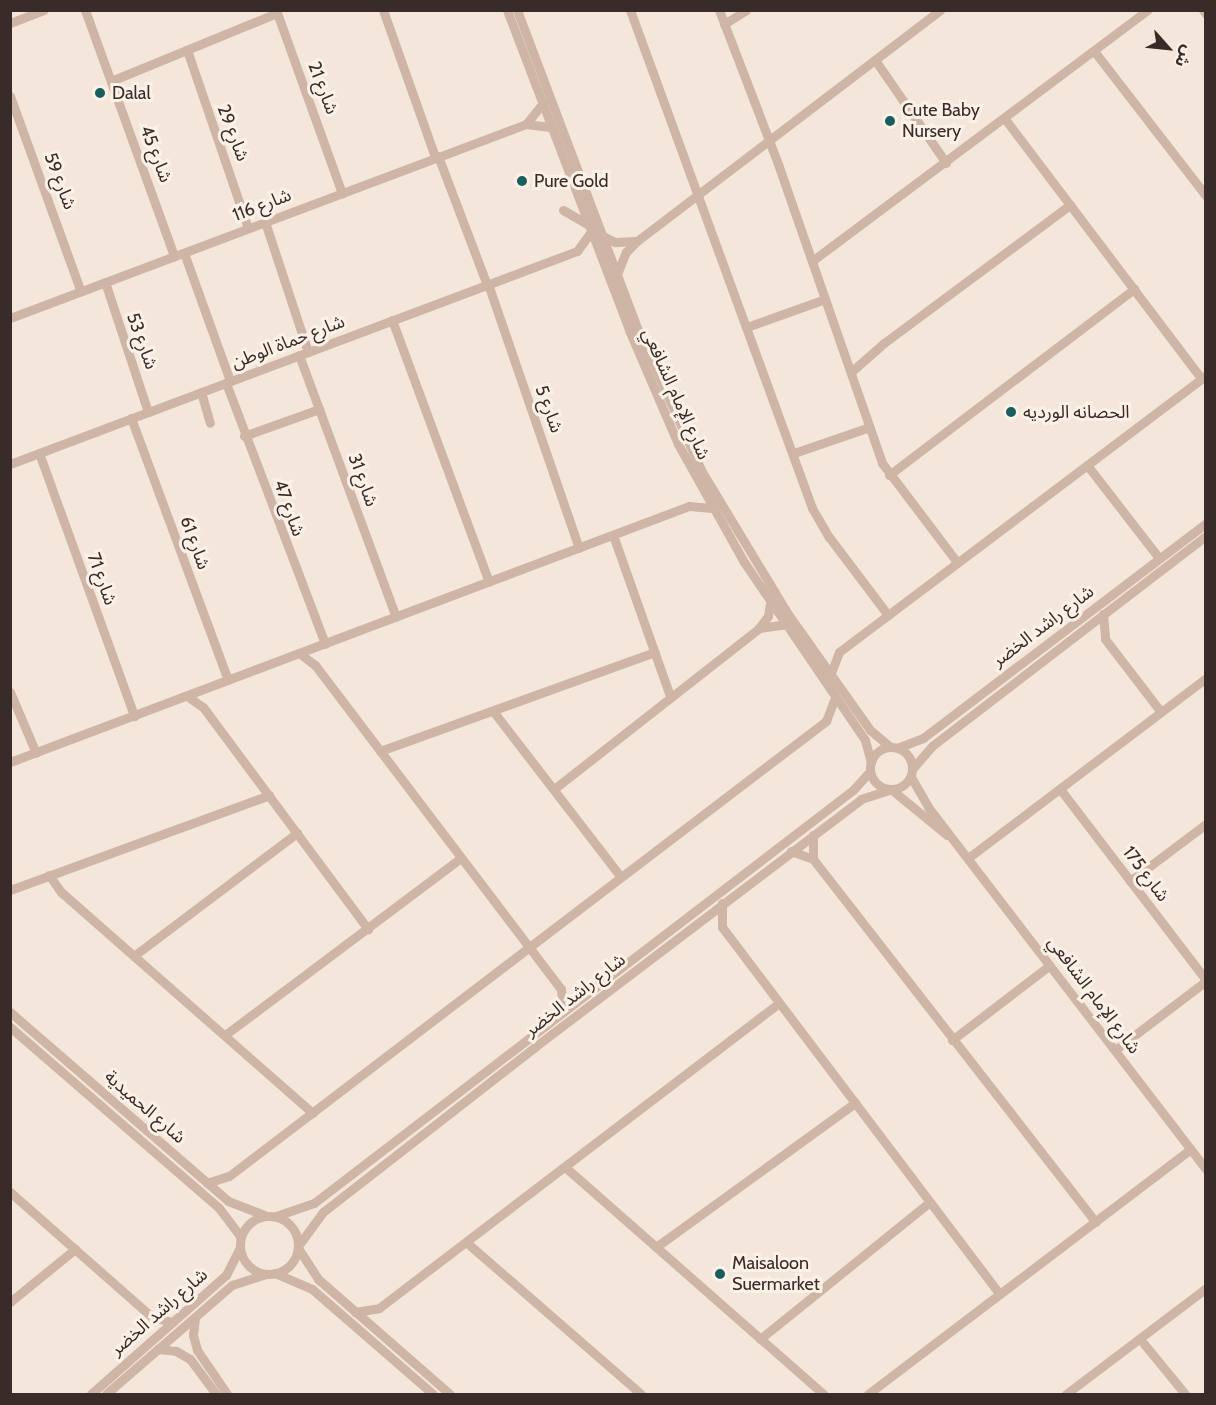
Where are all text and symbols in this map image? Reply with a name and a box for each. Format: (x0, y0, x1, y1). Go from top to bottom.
north arrow (1138, 18, 1198, 78)
text: ش (1171, 42, 1198, 70)
street label: شارع 21 (303, 59, 343, 117)
place label: Dalal (112, 82, 151, 104)
marker: Dalal (93, 86, 107, 100)
place label: Cute Baby Nursery (902, 100, 980, 142)
street label: شارع 29 (212, 102, 254, 164)
marker: Cute Baby Nursery (883, 114, 897, 128)
street label: شارع 45 (135, 122, 177, 186)
street label: شارع 59 (39, 150, 81, 212)
place label: Pure Gold (534, 170, 608, 192)
marker: Pure Gold (515, 174, 529, 188)
street label: شارع 116 (230, 184, 294, 226)
street label: شارع 53 (122, 310, 162, 372)
street label: شارع حماة الوطن (228, 311, 348, 373)
street label: شارع الإمام الشافعي (637, 325, 715, 463)
street label: شارع 5 (530, 382, 568, 436)
place label: الحصانه الورديه (1023, 401, 1130, 423)
marker: الحصانه الورديه (1004, 405, 1018, 419)
street label: شارع 31 (343, 451, 383, 509)
street label: شارع 47 (269, 477, 309, 539)
street label: شارع 61 (175, 513, 215, 573)
street label: شارع 71 (83, 550, 121, 608)
street label: شارع راشد الخضر (988, 581, 1098, 671)
street label: شارع 175 (1118, 842, 1174, 906)
street label: شارع الإمام الشافعي (1043, 932, 1145, 1058)
street label: شارع راشد الخضر (520, 949, 630, 1041)
street label: شارع الحميدية (100, 1066, 190, 1148)
place label: Maisaloon Suermarket (732, 1253, 820, 1296)
street label: شارع راشد الخضر (106, 1264, 212, 1360)
marker: Maisaloon Suermarket (713, 1267, 727, 1281)

